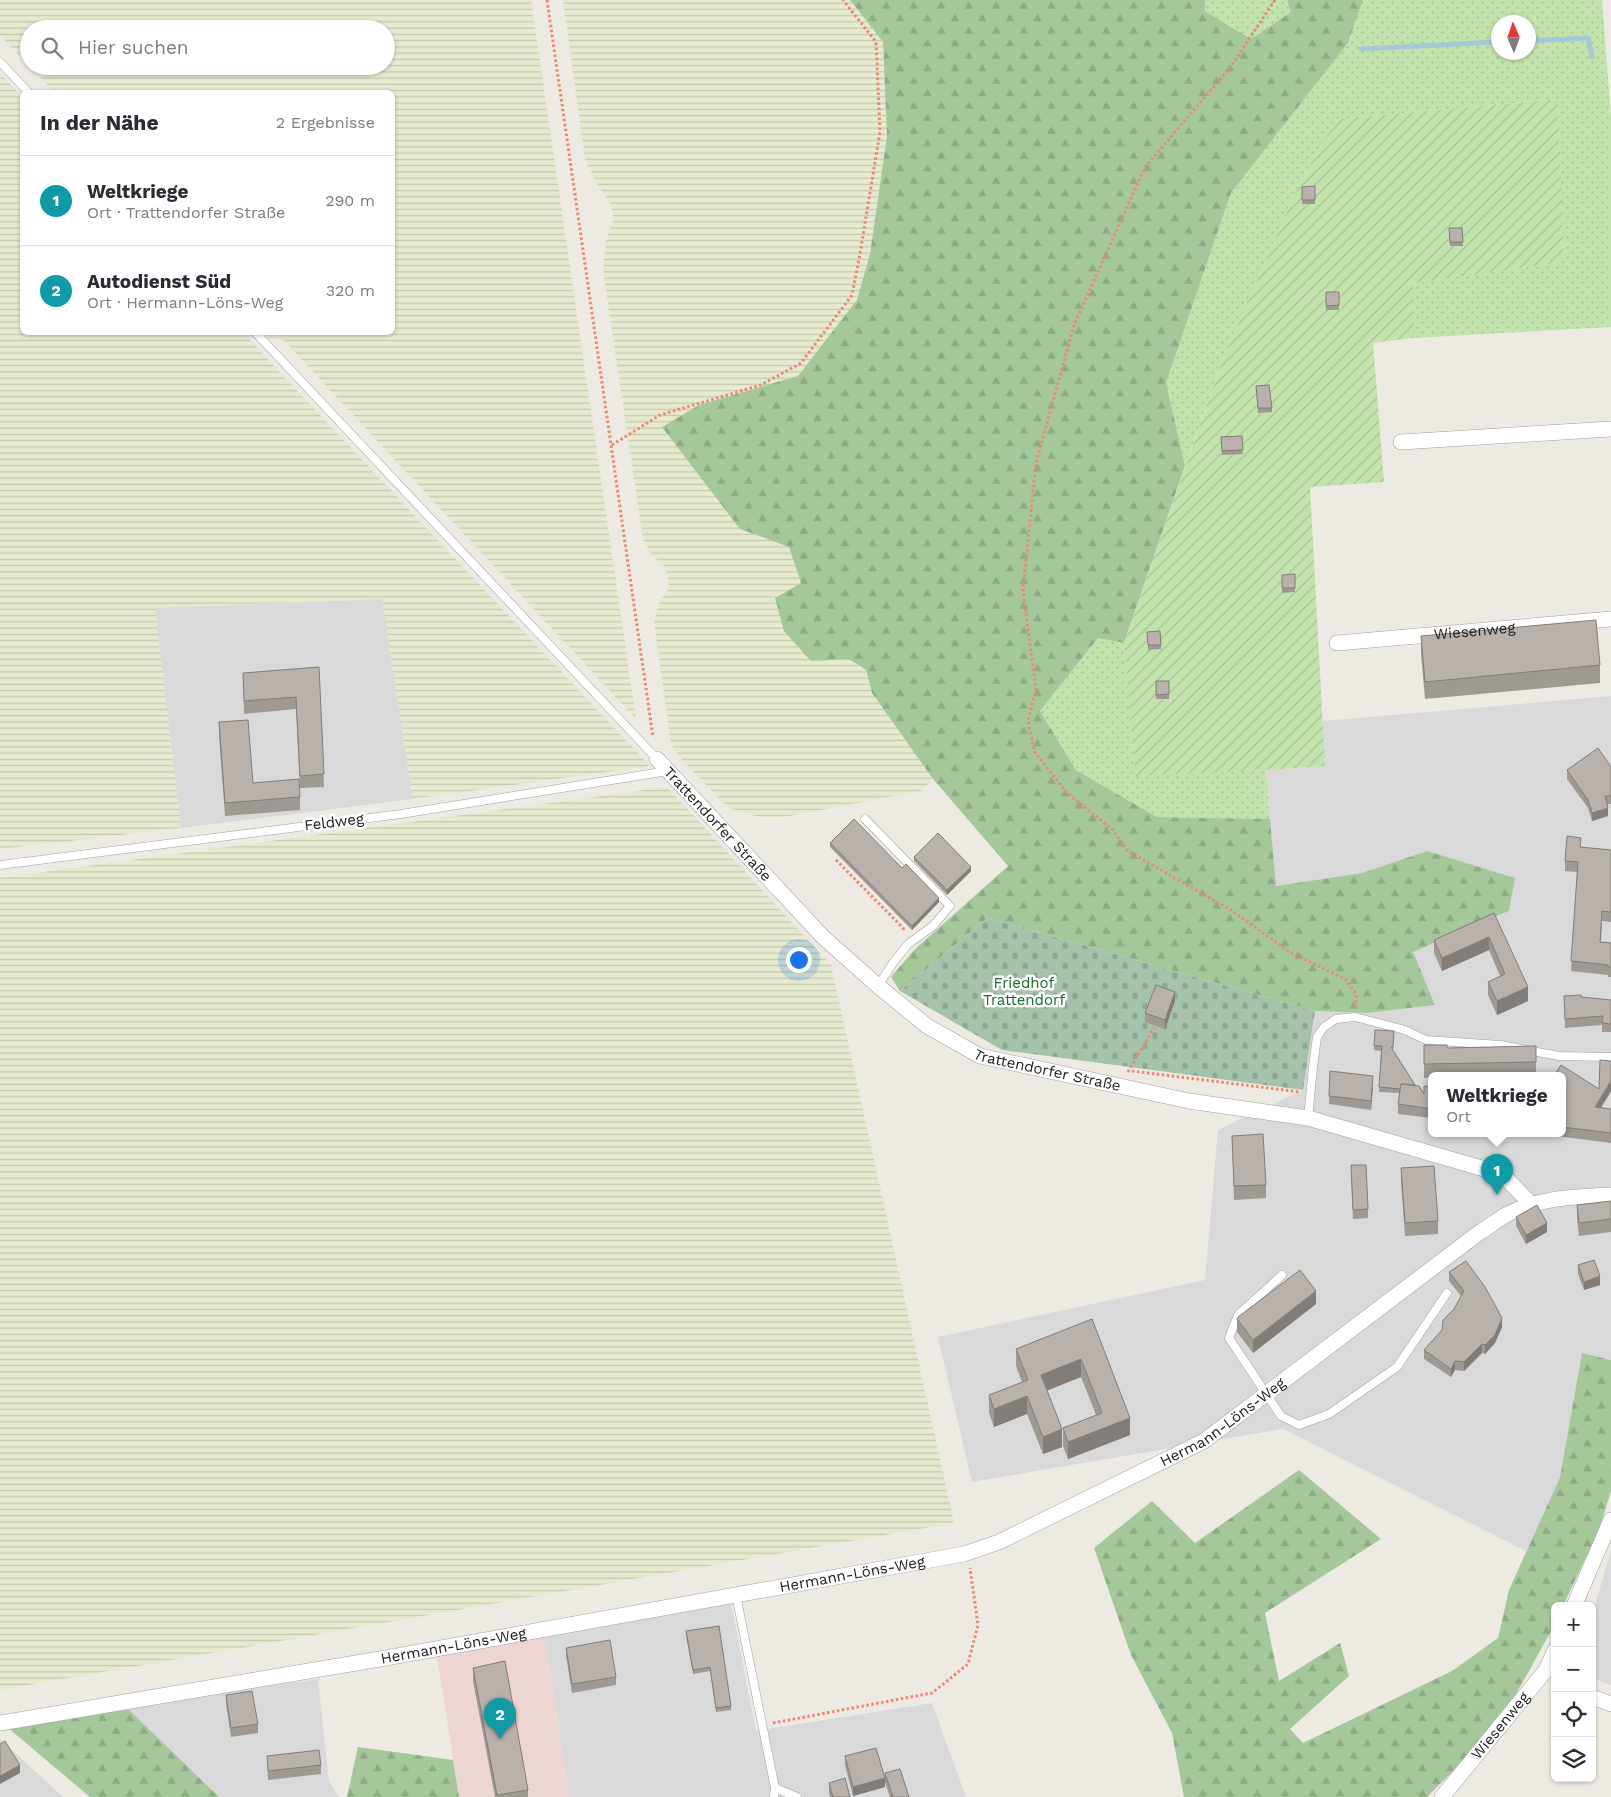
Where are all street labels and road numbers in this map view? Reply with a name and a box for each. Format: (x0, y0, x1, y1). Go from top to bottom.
street label: Wiesenweg (1433, 618, 1516, 643)
street label: Trattendorfer Straße (660, 763, 775, 885)
street label: Feldweg (303, 809, 365, 835)
street label: Trattendorfer Straße (970, 1045, 1122, 1095)
street label: Hermann-Löns-Weg (1157, 1374, 1289, 1470)
street label: Hermann-Löns-Weg (778, 1552, 926, 1596)
street label: Hermann-Löns-Weg (379, 1624, 528, 1668)
street label: Wiesenweg (1467, 1688, 1533, 1763)

